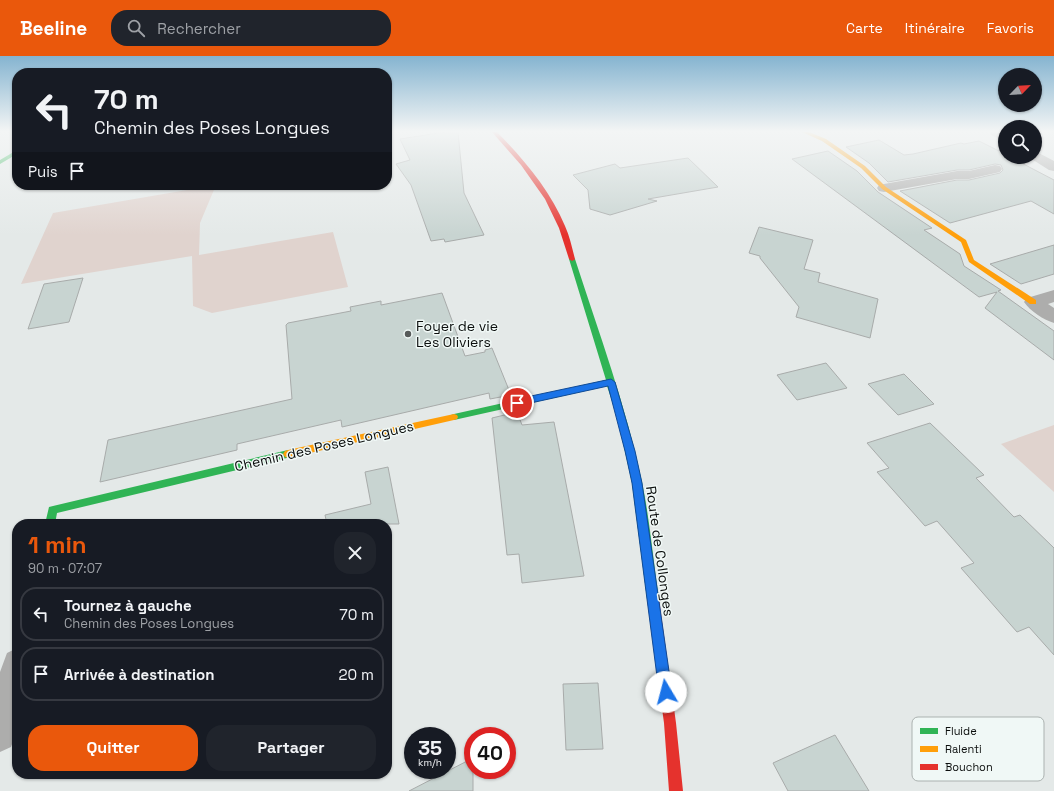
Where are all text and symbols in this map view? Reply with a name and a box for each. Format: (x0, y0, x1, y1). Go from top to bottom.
search box (111, 10, 391, 46)
text: Beeline (20, 16, 87, 41)
icon: search (125, 17, 147, 39)
text: Rechercher (157, 19, 241, 38)
text: Carte (846, 19, 883, 37)
text: Itinéraire (905, 19, 965, 37)
text: Favoris (987, 19, 1034, 37)
north arrow (998, 68, 1042, 112)
map controls (998, 68, 1042, 164)
text: 70 m (94, 81, 159, 117)
icon: left (28, 84, 80, 136)
text: Chemin des Poses Longues (94, 116, 330, 139)
button: search (998, 120, 1042, 164)
icon: arrive (66, 160, 88, 182)
text: Puis (28, 162, 58, 181)
place label: Foyer de vie Les Oliviers (416, 317, 498, 351)
marker: Foyer de vie Les Oliviers (403, 329, 413, 339)
pin (500, 386, 534, 420)
icon: arrive (506, 392, 528, 414)
street label: Chemin des Poses Longues (233, 417, 415, 475)
street label: Route de Collonges (642, 485, 678, 617)
text: 1 min (28, 529, 87, 560)
button: close (334, 532, 376, 574)
text: 90 m · 07:07 (28, 560, 102, 577)
text: Tournez à gauche (64, 596, 192, 615)
icon: left (30, 603, 52, 625)
text: 70 m (339, 605, 374, 624)
text: Chemin des Poses Longues (64, 615, 234, 632)
icon: arrive (30, 663, 52, 685)
text: Arrivée à destination (64, 665, 214, 684)
text: 20 m (339, 665, 374, 684)
position arrow (645, 671, 687, 713)
legend (912, 717, 1044, 781)
text: Fluide (945, 724, 977, 738)
button: Quitter (28, 725, 198, 771)
button: Partager (206, 725, 376, 771)
speed limit sign: 40 (464, 727, 516, 779)
text: 35 (418, 735, 442, 761)
text: Ralenti (945, 742, 982, 756)
text: km/h (418, 756, 442, 769)
text: Bouchon (945, 760, 993, 774)

